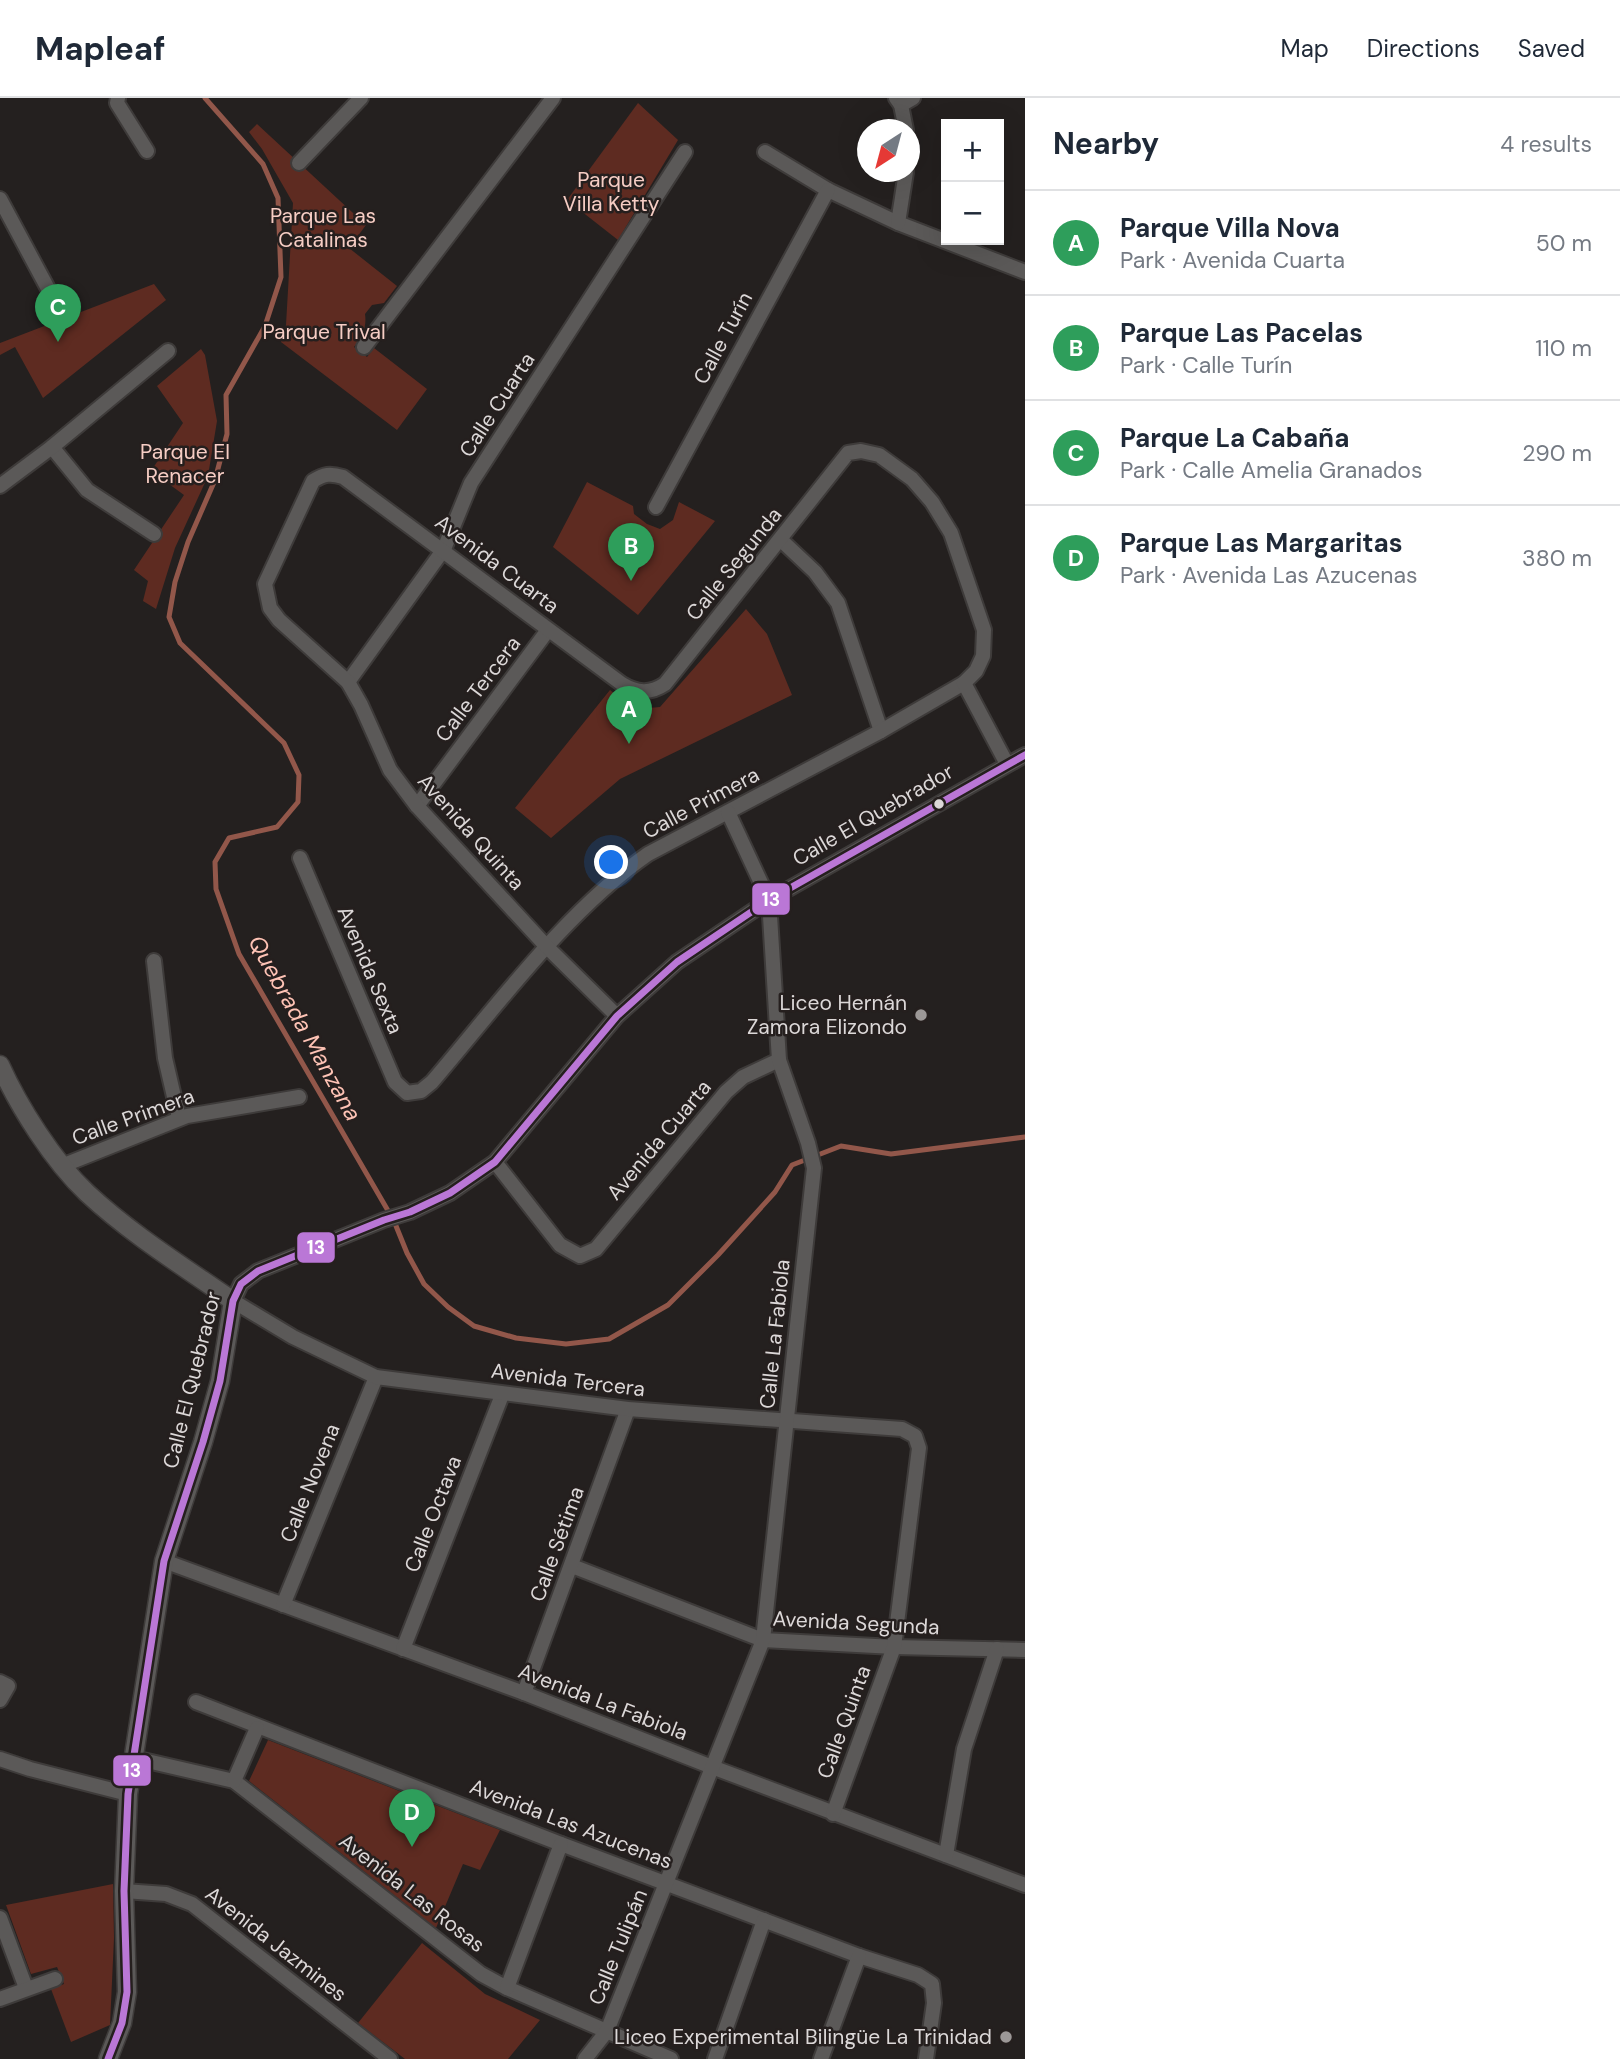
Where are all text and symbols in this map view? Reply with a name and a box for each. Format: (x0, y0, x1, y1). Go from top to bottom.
text: Mapleaf (35, 27, 165, 70)
text: Map (1281, 33, 1329, 64)
text: Directions (1367, 33, 1480, 64)
text: Saved (1518, 33, 1585, 64)
north arrow (857, 119, 920, 182)
map controls (941, 119, 1004, 245)
button: + (941, 119, 1004, 182)
text: Nearby (1053, 124, 1159, 163)
text: 4 results (1500, 129, 1592, 159)
park label: Parque Villa Ketty (563, 166, 660, 218)
button: − (941, 182, 1004, 245)
park label: Parque Las Catalinas (270, 202, 376, 254)
text: Parque Villa Nova (1120, 211, 1340, 245)
text: A (1068, 228, 1084, 258)
text: 50 m (1536, 228, 1592, 258)
text: Park · Avenida Cuarta (1120, 245, 1345, 275)
pin: C (35, 284, 81, 342)
street label: Calle Turín (687, 287, 759, 389)
text: Parque Las Pacelas (1120, 316, 1363, 350)
park label: Parque Trival (262, 318, 386, 346)
text: B (1069, 333, 1083, 363)
text: 110 m (1535, 333, 1592, 363)
street label: Calle Cuarta (453, 347, 541, 463)
text: Park · Calle Turín (1120, 350, 1292, 380)
text: Parque La Cabaña (1120, 421, 1349, 455)
park label: Parque El Renacer (140, 438, 230, 490)
text: C (1068, 438, 1084, 468)
text: 290 m (1522, 438, 1592, 468)
text: Park · Calle Amelia Granados (1120, 455, 1423, 485)
street label: Calle Segunda (680, 502, 788, 626)
street label: Avenida Cuarta (429, 508, 565, 620)
pin: B (608, 523, 654, 581)
text: Parque Las Margaritas (1120, 526, 1403, 560)
text: D (1068, 543, 1084, 573)
text: 380 m (1522, 543, 1592, 573)
text: Park · Avenida Las Azucenas (1120, 560, 1417, 590)
street label: Calle Tercera (429, 630, 527, 748)
pin: A (606, 686, 652, 744)
street label: Calle El Quebrador (787, 757, 959, 872)
street label: Calle Primera (638, 761, 764, 845)
street label: Avenida Quinta (411, 768, 531, 896)
unlabelled marker (932, 797, 946, 811)
your location (594, 845, 628, 879)
line badge: 13 (751, 882, 791, 916)
text: 13 (762, 887, 780, 912)
street label: Avenida Sexta (330, 902, 410, 1038)
water label: Quebrada Manzana (242, 930, 368, 1126)
place label: Liceo Hernán Zamora Elizondo (747, 989, 907, 1041)
marker: Liceo Hernán Zamora Elizondo (913, 1007, 929, 1023)
street label: Avenida Cuarta (601, 1074, 717, 1206)
street label: Calle Primera (68, 1082, 198, 1152)
line badge: 13 (296, 1231, 336, 1264)
text: 13 (307, 1235, 325, 1260)
street label: Calle La Fabiola (753, 1258, 797, 1410)
street label: Calle El Quebrador (156, 1288, 228, 1471)
street label: Avenida Tercera (489, 1357, 647, 1403)
street label: Calle Novena (273, 1419, 347, 1547)
street label: Calle Octava (398, 1452, 468, 1576)
street label: Calle Sétima (523, 1483, 591, 1605)
street label: Avenida Segunda (772, 1605, 940, 1641)
street label: Avenida La Fabiola (514, 1657, 692, 1747)
street label: Calle Quinta (811, 1662, 877, 1782)
line badge: 13 (112, 1754, 152, 1787)
text: 13 (123, 1758, 141, 1783)
street label: Avenida Las Azucenas (466, 1772, 676, 1876)
pin: D (389, 1789, 435, 1847)
street label: Avenida Las Rosas (333, 1827, 491, 1959)
street label: Avenida Jazmines (199, 1880, 353, 2008)
street label: Calle Tulipán (582, 1885, 654, 2009)
place label: Liceo Experimental Bilingüe La Trinidad (614, 2023, 992, 2051)
marker: Liceo Experimental Bilingüe La Trinidad (998, 2029, 1014, 2045)

